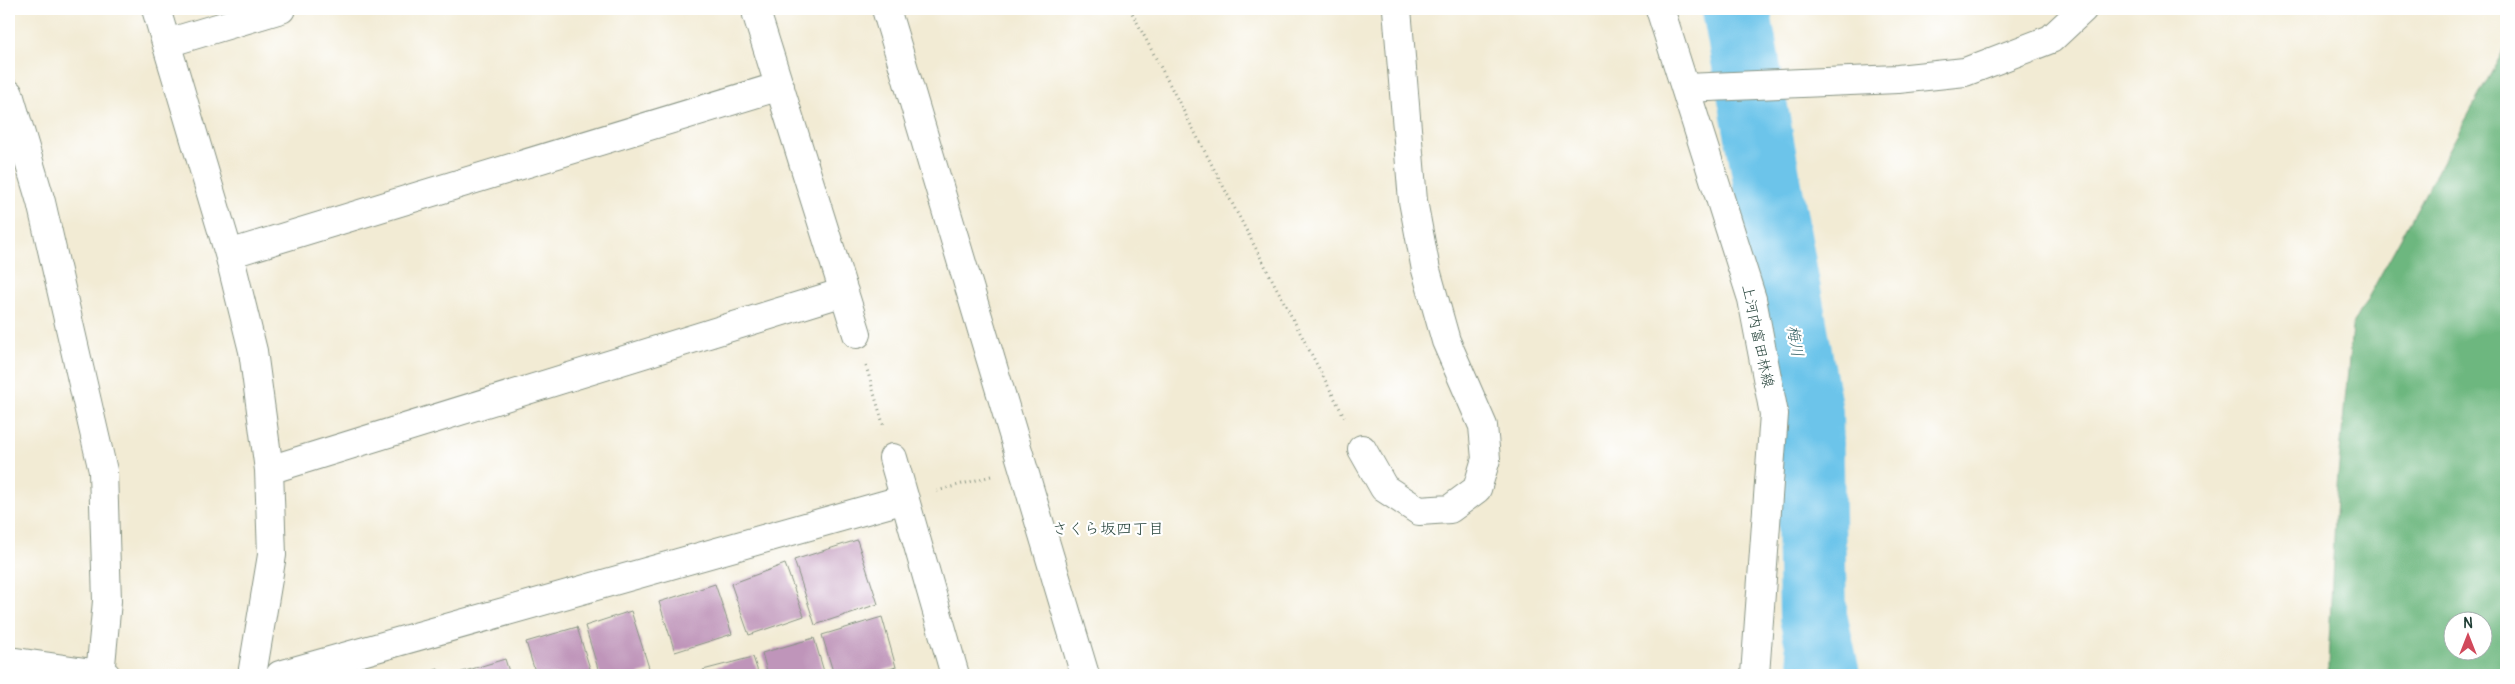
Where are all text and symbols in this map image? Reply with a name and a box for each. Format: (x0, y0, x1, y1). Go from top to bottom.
street label: 上河内富田林線 (1737, 283, 1778, 389)
water label: 梅川 (1782, 324, 1808, 359)
district label: さくら坂四丁目 (1052, 519, 1164, 539)
north arrow (2442, 612, 2492, 662)
text: N (2463, 615, 2473, 632)

